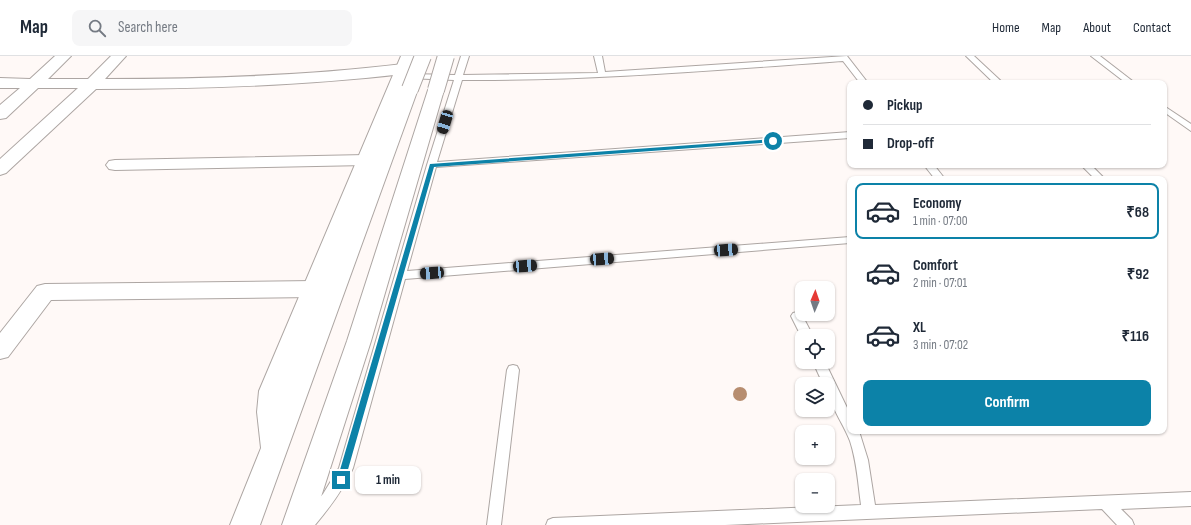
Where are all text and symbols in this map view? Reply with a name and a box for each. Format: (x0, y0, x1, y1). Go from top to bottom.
search box (72, 10, 352, 46)
text: Map (20, 16, 48, 39)
icon: search (86, 17, 108, 39)
text: Search here (118, 18, 178, 37)
text: Home (992, 19, 1020, 36)
text: Map (1042, 19, 1061, 36)
text: About (1083, 19, 1111, 36)
text: Contact (1133, 19, 1171, 36)
text: Pickup (887, 96, 923, 115)
car (436, 109, 454, 135)
route start (764, 132, 782, 150)
text: Drop-off (887, 134, 934, 153)
icon: car (865, 193, 901, 229)
text: Economy (913, 194, 962, 213)
text: ₹68 (1126, 203, 1149, 222)
text: 1 min · 07:00 (913, 213, 968, 229)
car (714, 243, 738, 257)
car (590, 252, 614, 266)
icon: car (865, 255, 901, 291)
text: Comfort (913, 256, 958, 275)
car (513, 259, 537, 273)
text: ₹92 (1127, 265, 1149, 284)
car (420, 266, 444, 280)
text: 2 min · 07:01 (913, 275, 967, 291)
north arrow (795, 281, 835, 321)
map controls (795, 281, 835, 513)
icon: car (865, 317, 901, 353)
text: XL (913, 318, 926, 337)
text: ₹116 (1122, 327, 1149, 346)
button: locate (795, 329, 835, 369)
text: 3 min · 07:02 (913, 337, 968, 353)
button: layers (795, 377, 835, 417)
button: Confirm (863, 380, 1151, 426)
button: + (795, 425, 835, 465)
callout: 1 min (355, 466, 421, 494)
route end (332, 471, 350, 489)
text: 1 min (376, 472, 400, 488)
button: − (795, 473, 835, 513)

